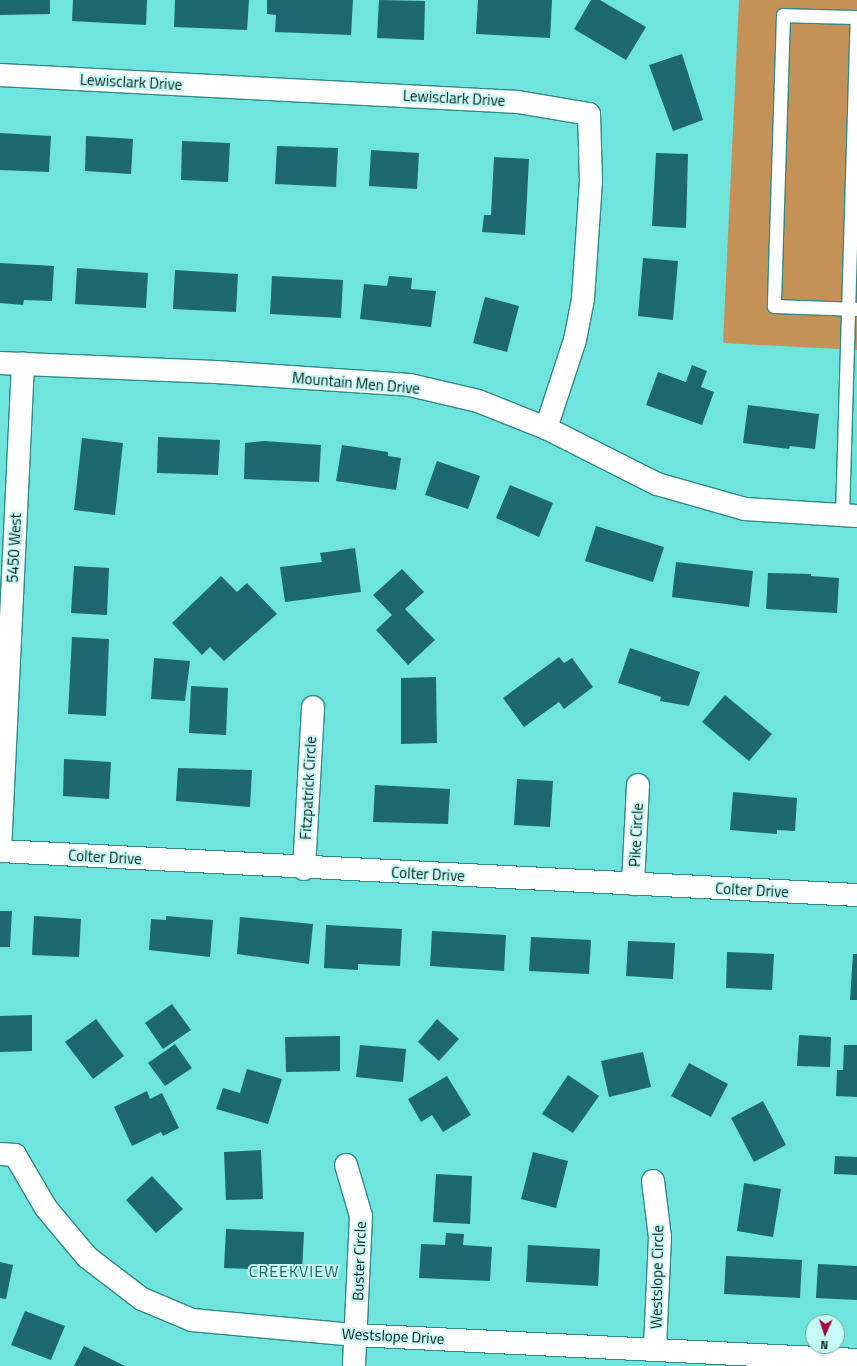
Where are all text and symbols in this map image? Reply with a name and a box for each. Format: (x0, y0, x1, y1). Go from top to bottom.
street label: Lewisclark Drive (79, 70, 183, 94)
street label: Lewisclark Drive (402, 86, 506, 110)
street label: Mountain Men Drive (291, 368, 421, 398)
street label: 5450 West (3, 513, 25, 583)
street label: Fitzpatrick Circle (296, 736, 320, 840)
street label: Pike Circle (625, 803, 647, 867)
street label: Colter Drive (68, 846, 142, 868)
street label: Colter Drive (391, 863, 465, 885)
street label: Colter Drive (715, 879, 789, 901)
street label: Buster Circle (349, 1221, 369, 1301)
street label: Westslope Circle (647, 1225, 667, 1329)
district label: CREEKVIEW (249, 1261, 339, 1281)
north arrow (805, 1314, 845, 1354)
street label: Westslope Drive (341, 1324, 445, 1348)
text: N (820, 1337, 829, 1353)

